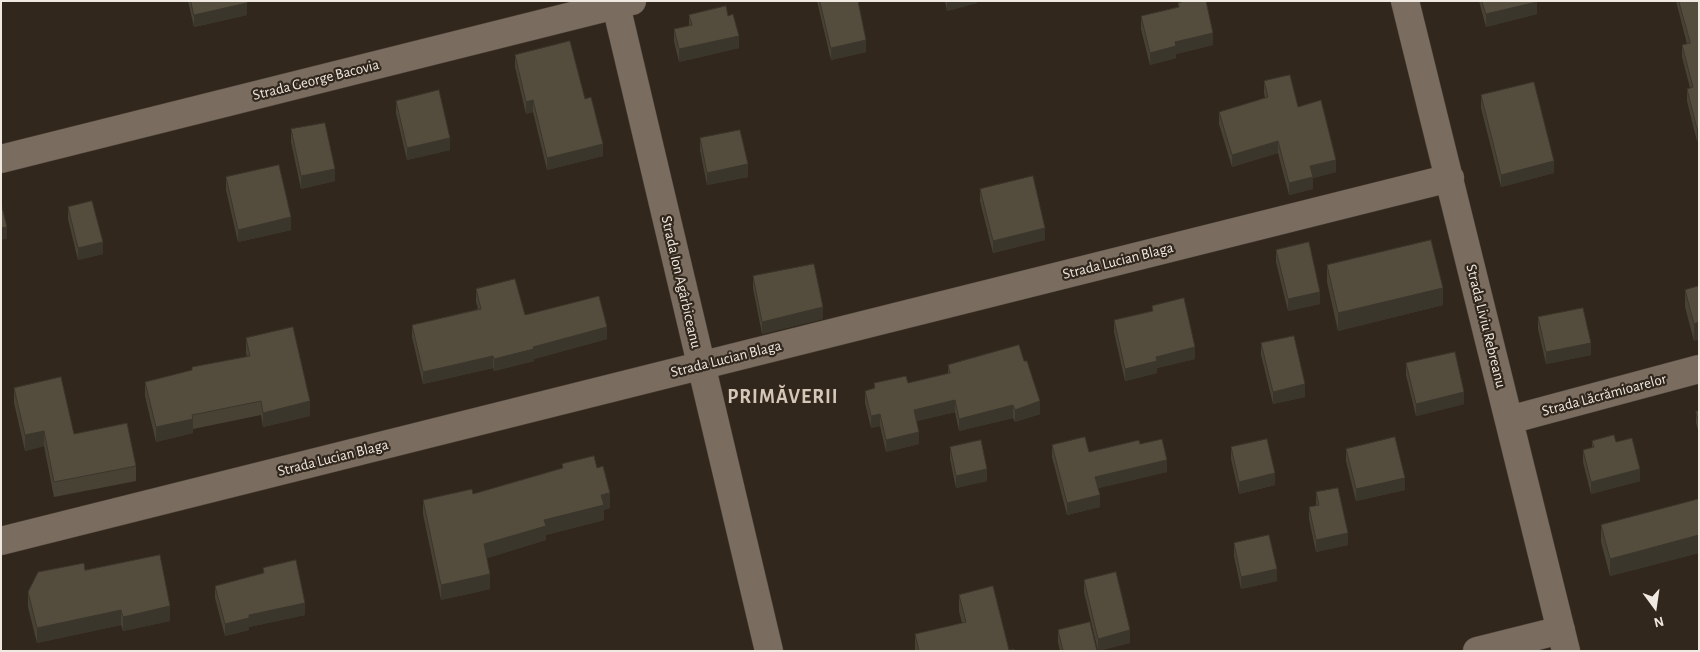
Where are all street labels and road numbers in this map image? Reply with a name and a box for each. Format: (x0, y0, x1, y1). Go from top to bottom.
street label: Strada George Bacovia (251, 56, 381, 104)
street label: Strada Ion Agârbiceanu (657, 214, 705, 350)
street label: Strada Lucian Blaga (1061, 239, 1175, 283)
street label: Strada Liviu Rebreanu (1462, 262, 1510, 390)
street label: Strada Lucian Blaga (669, 337, 783, 381)
street label: Strada Lăcrămioarelor (1540, 370, 1668, 420)
street label: Strada Lucian Blaga (276, 436, 390, 480)

